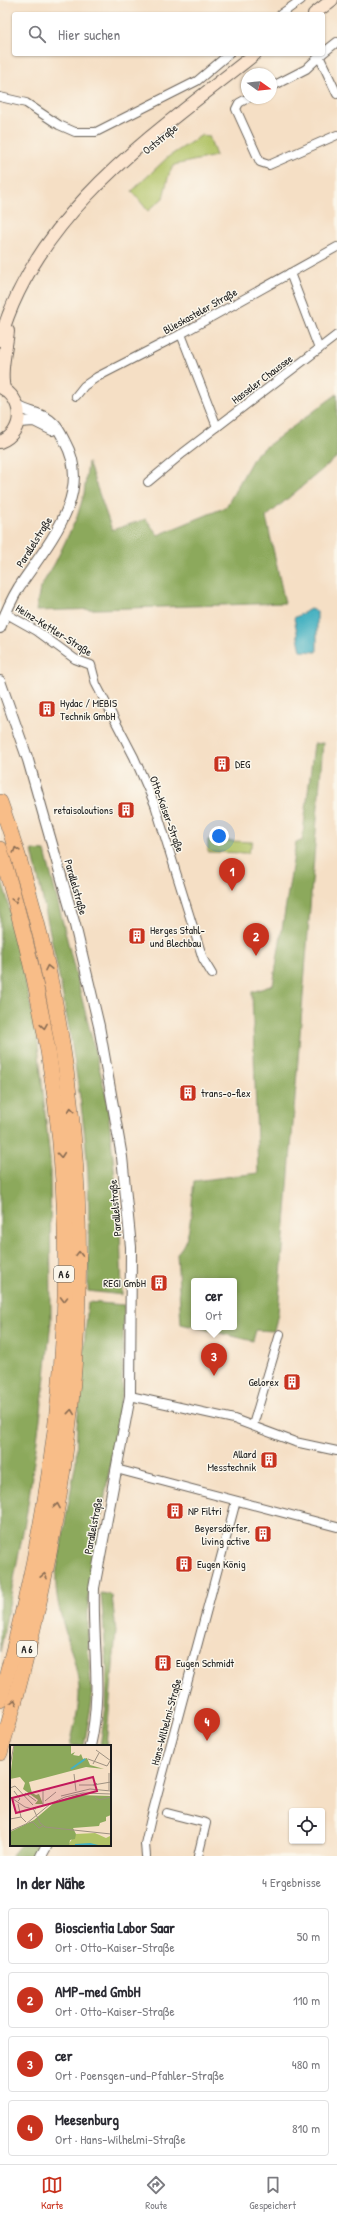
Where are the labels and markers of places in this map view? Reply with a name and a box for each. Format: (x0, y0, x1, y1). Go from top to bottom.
place label: Hydac / MEBIS Technik GmbH (60, 696, 117, 723)
building icon: Hydac / MEBIS Technik GmbH (37, 699, 57, 719)
building icon: DEG (212, 754, 232, 774)
place label: DEG (235, 757, 251, 771)
building icon: retaisoloutions (116, 800, 136, 820)
place label: retaisoloutions (54, 803, 113, 817)
pin: 1 (219, 858, 245, 891)
place label: Herges Stahl- und Blechbau (150, 923, 205, 950)
pin: 2 (243, 923, 269, 956)
building icon: Herges Stahl- und Blechbau (127, 926, 147, 946)
building icon: trans-o-flex (178, 1083, 198, 1103)
place label: trans-o-flex (201, 1086, 251, 1100)
building icon: REGI GmbH (149, 1273, 169, 1293)
place label: REGI GmbH (103, 1276, 146, 1290)
pin: 3 (201, 1343, 227, 1376)
building icon: Gelorex (282, 1372, 302, 1392)
place label: Gelorex (248, 1375, 279, 1389)
place label: Allard Messtechnik (208, 1447, 257, 1474)
building icon: Allard Messtechnik (259, 1450, 279, 1470)
building icon: NP Filtri (165, 1501, 185, 1521)
place label: NP Filtri (188, 1504, 222, 1518)
place label: Beyersdörfer, living active (195, 1521, 251, 1548)
building icon: Beyersdörfer, living active (253, 1524, 273, 1544)
building icon: Eugen König (174, 1554, 194, 1574)
place label: Eugen König (197, 1557, 246, 1571)
building icon: Eugen Schmidt (153, 1653, 173, 1673)
place label: Eugen Schmidt (176, 1656, 234, 1670)
pin: 4 (194, 1708, 220, 1741)

